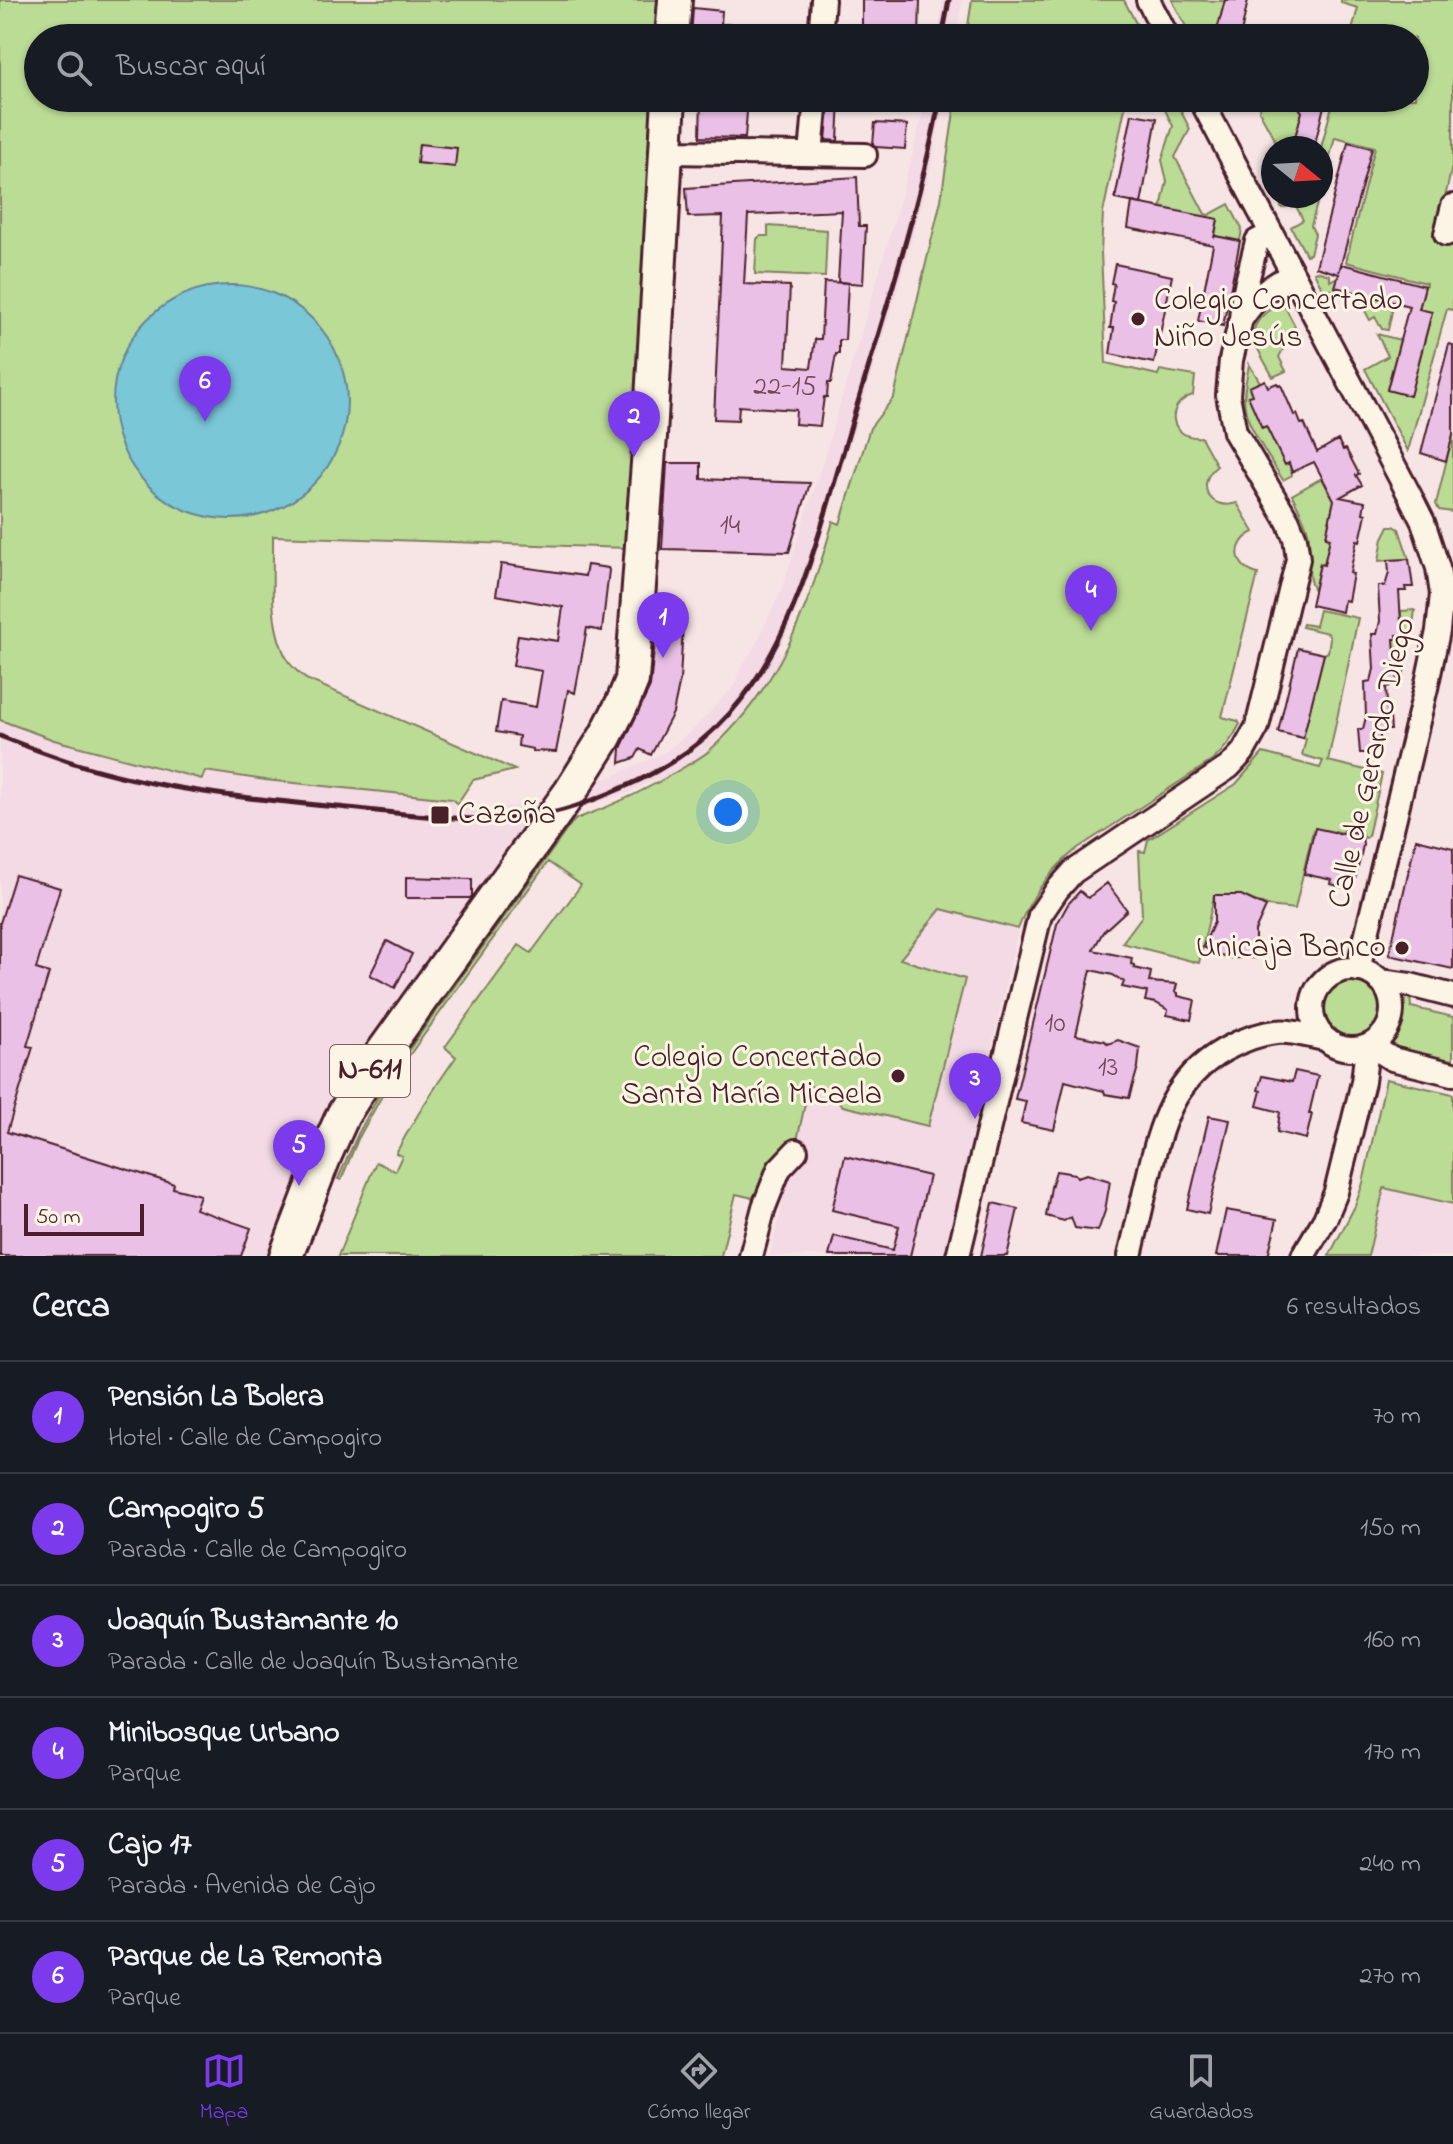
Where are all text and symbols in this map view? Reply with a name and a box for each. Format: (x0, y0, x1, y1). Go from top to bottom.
search box (24, 24, 1429, 112)
icon: search (52, 46, 96, 90)
text: Buscar aquí (116, 46, 266, 90)
north arrow (1261, 136, 1333, 208)
place label: Colegio Concertado Niño Jesús (1154, 278, 1403, 362)
marker: Colegio Concertado Niño Jesús (1129, 310, 1147, 328)
pin: 6 (179, 356, 231, 422)
house number: 22-15 (753, 367, 817, 408)
pin: 2 (608, 391, 660, 457)
house number: 14 (720, 506, 741, 547)
pin: 4 (1065, 565, 1117, 631)
pin: 1 (637, 592, 689, 658)
street label: Calle de Gerardo Diego (1317, 613, 1429, 913)
place label: Cazoña (458, 792, 556, 839)
your location (708, 792, 748, 832)
marker: Cazoña (429, 804, 451, 826)
place label: Unicaja Banco (1196, 925, 1386, 972)
marker: Unicaja Banco (1393, 939, 1411, 957)
house number: 10 (1044, 1004, 1066, 1045)
place label: Colegio Concertado Santa María Micaela (621, 1035, 882, 1119)
road number: N-611 (330, 1045, 410, 1097)
house number: 13 (1098, 1048, 1118, 1089)
pin: 3 (949, 1053, 1001, 1119)
marker: Colegio Concertado Santa María Micaela (889, 1067, 907, 1085)
pin: 5 (273, 1120, 325, 1186)
scale bar (24, 1200, 144, 1236)
text: 50 m (36, 1202, 81, 1234)
text: Cerca (32, 1283, 110, 1333)
text: 6 resultados (1287, 1289, 1421, 1327)
text: Pensión La Bolera (108, 1376, 324, 1420)
text: 1 (54, 1398, 62, 1436)
text: 70 m (1372, 1398, 1421, 1436)
text: Hotel · Calle de Campogiro (108, 1420, 382, 1458)
text: Campogiro 5 (108, 1488, 264, 1532)
text: 2 (52, 1510, 64, 1548)
text: 150 m (1360, 1510, 1421, 1548)
text: Parada · Calle de Campogiro (108, 1532, 407, 1570)
text: Joaquín Bustamante 10 (108, 1600, 398, 1644)
text: 3 (53, 1622, 63, 1660)
text: 160 m (1363, 1622, 1421, 1660)
text: Parada · Calle de Joaquín Bustamante (108, 1644, 518, 1682)
text: Minibosque Urbano (108, 1712, 340, 1756)
text: 4 (53, 1734, 63, 1772)
text: 170 m (1364, 1734, 1421, 1772)
text: Parque (108, 1756, 181, 1794)
text: Cajo 17 (108, 1824, 192, 1868)
text: 5 (51, 1846, 65, 1884)
text: 240 m (1359, 1846, 1421, 1884)
text: Parada · Avenida de Cajo (108, 1868, 376, 1906)
text: Parque de La Remonta (108, 1936, 382, 1980)
text: 6 (52, 1958, 64, 1996)
text: 270 m (1359, 1958, 1421, 1996)
text: Parque (108, 1980, 181, 2018)
tab: Mapa (199, 2049, 248, 2129)
tab: Cómo llegar (647, 2049, 751, 2129)
tab: Guardados (1149, 2049, 1254, 2129)

